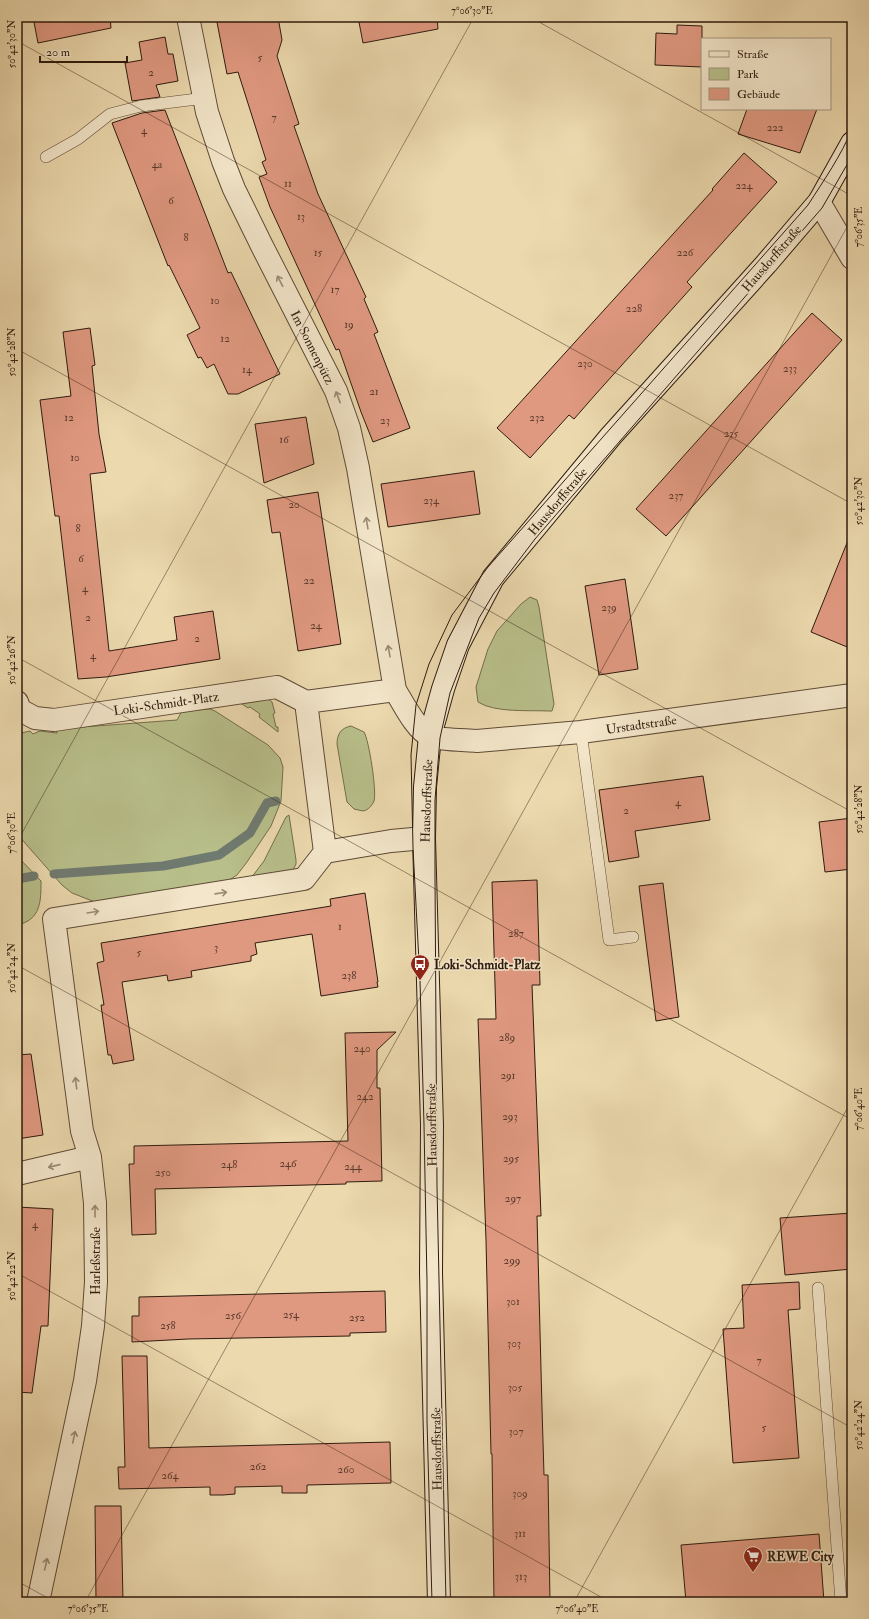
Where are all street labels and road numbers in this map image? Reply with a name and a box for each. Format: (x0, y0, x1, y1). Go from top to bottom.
street label: Hausdorffstraße (738, 222, 806, 295)
street label: Im Sonnenpütz (286, 308, 338, 388)
street label: Hausdorffstraße (525, 464, 591, 539)
street label: Loki-Schmidt-Platz (112, 689, 221, 719)
street label: Urstadtstraße (605, 712, 678, 738)
street label: Hausdorffstraße (418, 759, 436, 843)
street label: Hausdorffstraße (423, 1083, 441, 1167)
street label: Harleßstraße (88, 1227, 104, 1295)
street label: Hausdorffstraße (428, 1407, 446, 1491)

